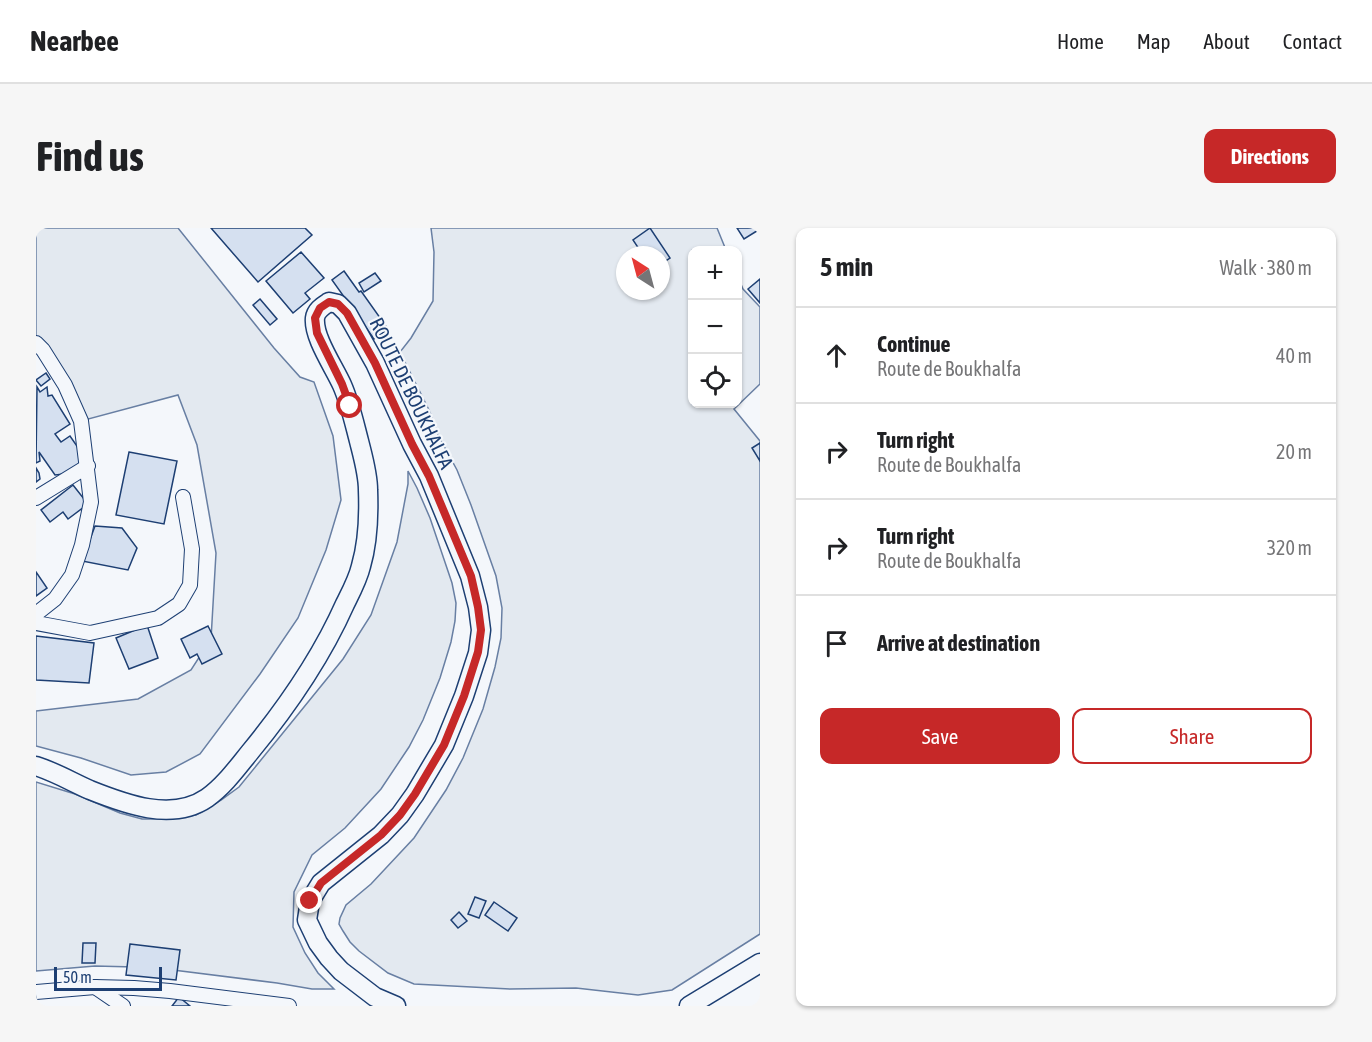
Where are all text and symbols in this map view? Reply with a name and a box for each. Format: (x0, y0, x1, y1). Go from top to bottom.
text: Nearbee (30, 25, 119, 57)
text: Home (1057, 29, 1104, 53)
text: Map (1137, 29, 1171, 53)
text: About (1204, 29, 1250, 53)
text: Contact (1283, 29, 1342, 53)
button: Directions (1204, 129, 1336, 183)
text: Find us (36, 132, 144, 180)
north arrow (616, 246, 670, 300)
map controls (688, 246, 742, 408)
button: + (688, 246, 742, 300)
text: 5 min (820, 252, 873, 282)
text: Walk · 380 m (1220, 256, 1312, 279)
button: − (688, 300, 742, 354)
street label: ROUTE DE BOUKHALFA (365, 314, 459, 472)
text: Continue (877, 331, 951, 357)
icon: ahead (820, 339, 853, 372)
text: 40 m (1276, 344, 1312, 367)
button: locate (688, 354, 742, 408)
text: Route de Boukhalfa (877, 357, 1021, 380)
route start (336, 392, 362, 418)
text: Turn right (877, 427, 954, 453)
icon: right (820, 435, 853, 468)
text: 20 m (1276, 440, 1312, 463)
text: Route de Boukhalfa (877, 453, 1021, 476)
text: Turn right (877, 523, 954, 549)
icon: right (820, 531, 853, 564)
text: 320 m (1267, 536, 1312, 559)
text: Route de Boukhalfa (877, 549, 1021, 572)
icon: arrive (820, 627, 853, 660)
text: Arrive at destination (877, 630, 1040, 656)
button: Save (820, 708, 1060, 764)
button: Share (1072, 708, 1312, 764)
route end (296, 887, 322, 913)
scale bar (54, 964, 162, 992)
text: 50 m (63, 968, 92, 986)

